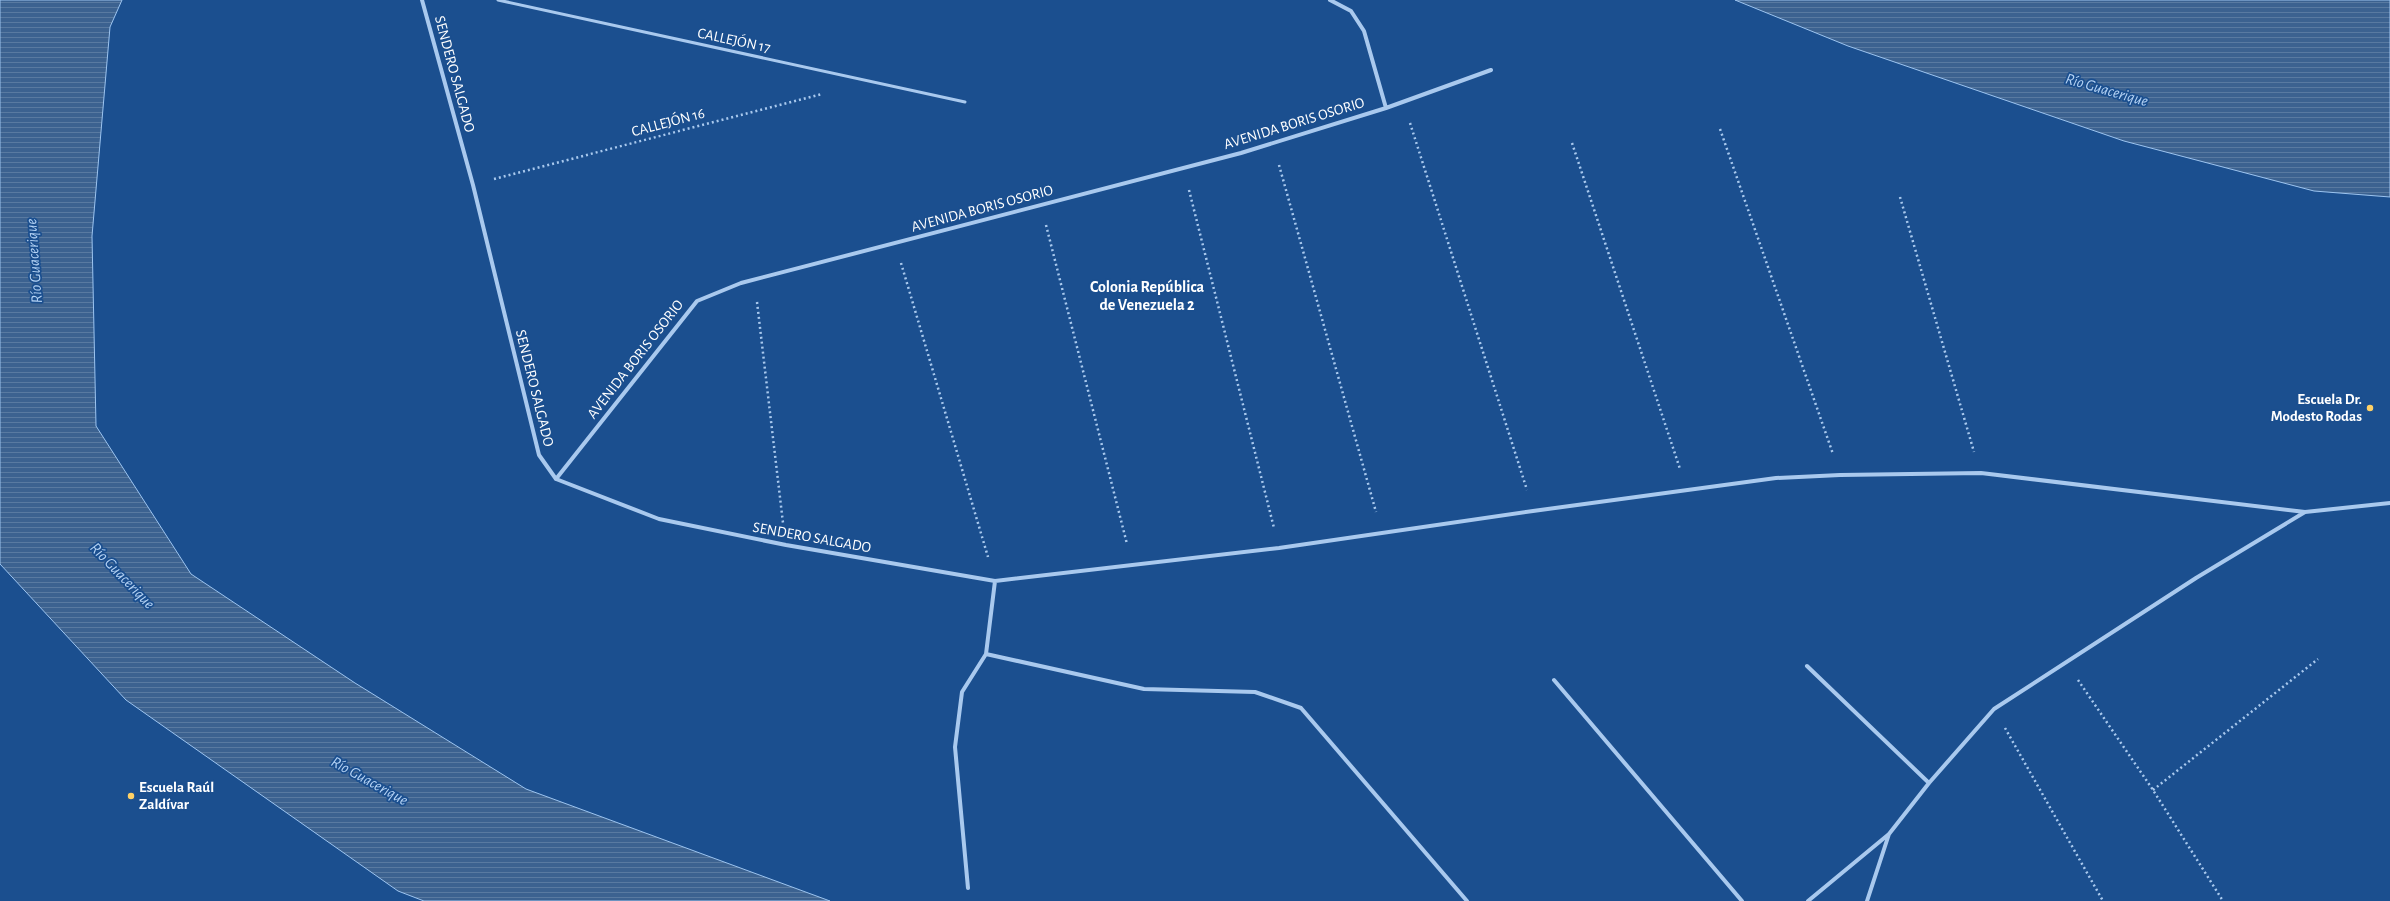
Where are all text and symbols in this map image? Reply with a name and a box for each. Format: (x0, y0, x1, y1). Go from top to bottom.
street label: SENDERO SALGADO (432, 14, 477, 134)
street label: CALLEJÓN 17 (696, 23, 772, 56)
water label: Río Guacerique (2063, 71, 2150, 110)
street label: AVENIDA BORIS OSORIO (1222, 95, 1366, 152)
street label: CALLEJÓN 16 (629, 104, 706, 139)
street label: AVENIDA BORIS OSORIO (910, 182, 1055, 235)
water label: Río Guacerique (23, 218, 46, 304)
district label: Colonia República de Venezuela 2 (1090, 279, 1204, 313)
street label: AVENIDA BORIS OSORIO (584, 297, 686, 422)
street label: SENDERO SALGADO (513, 328, 556, 448)
place label: Escuela Dr. Modesto Rodas (2271, 392, 2362, 424)
marker: Escuela Dr. Modesto Rodas (2365, 403, 2375, 413)
street label: SENDERO SALGADO (752, 520, 872, 555)
water label: Río Guacerique (86, 540, 158, 613)
water label: Río Guacerique (328, 753, 411, 809)
place label: Escuela Raúl Zaldívar (139, 780, 214, 812)
marker: Escuela Raúl Zaldívar (126, 791, 136, 801)

